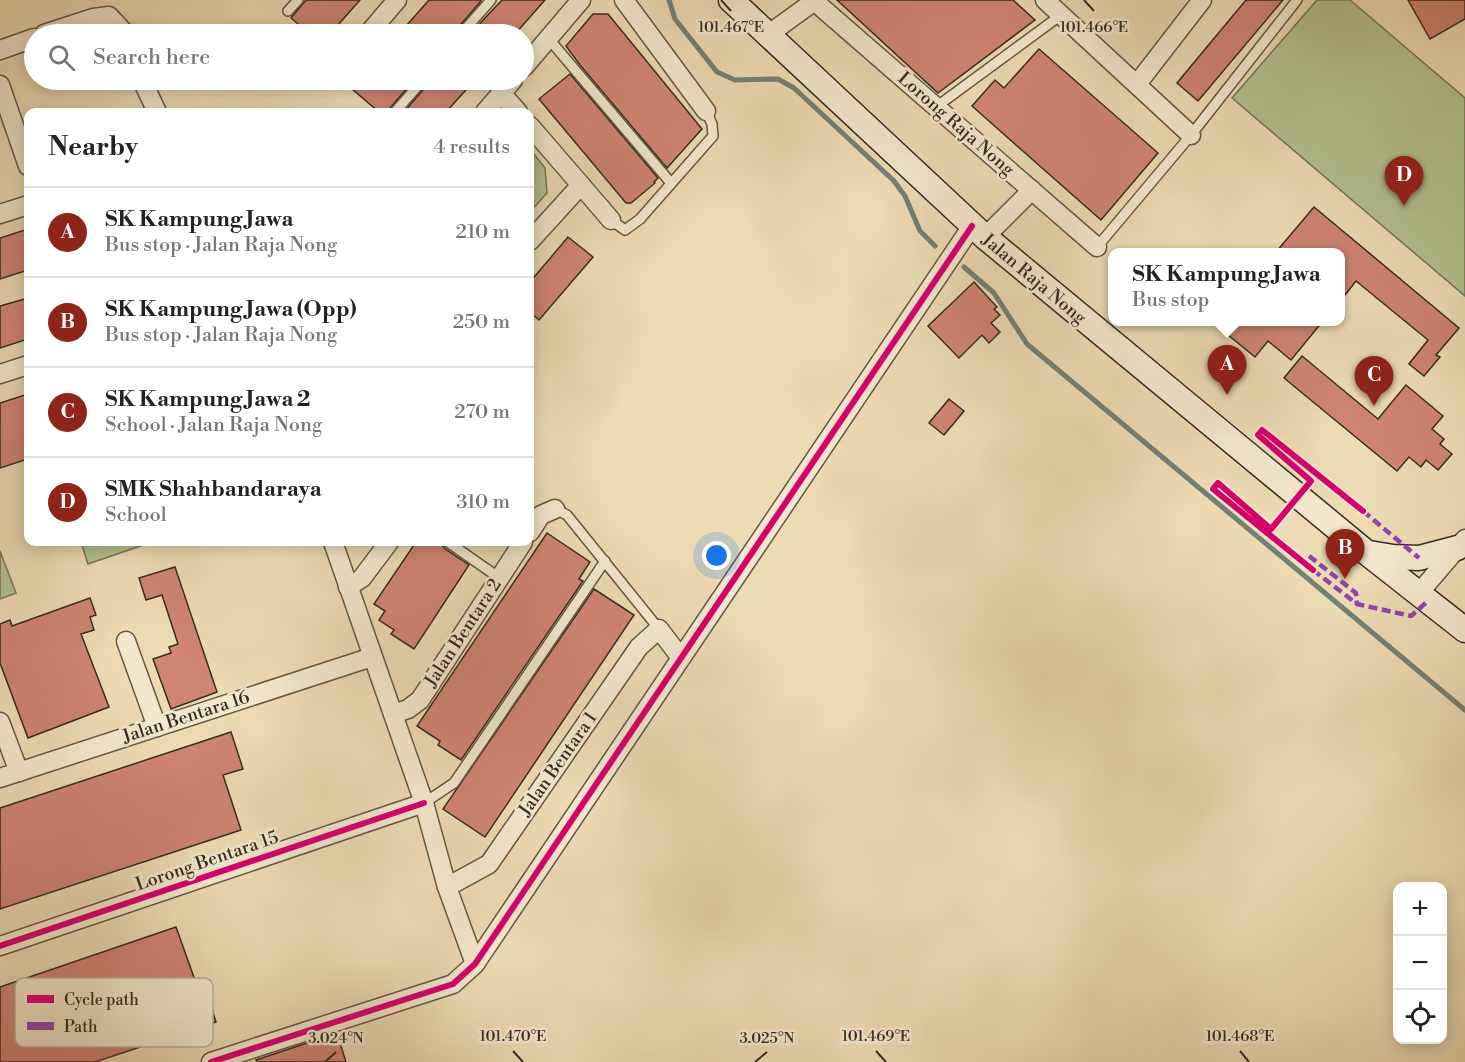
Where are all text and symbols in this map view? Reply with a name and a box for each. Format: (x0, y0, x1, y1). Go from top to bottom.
text: 101.467°E (698, 18, 764, 37)
text: 101.466°E (1060, 18, 1128, 37)
search box (24, 24, 534, 90)
icon: search (45, 41, 78, 74)
text: Search here (93, 44, 210, 71)
street label: Lorong Raja Nong (893, 67, 1020, 181)
text: Nearby (48, 131, 138, 163)
text: 4 results (433, 135, 510, 160)
pin: D (1384, 156, 1424, 206)
text: SK Kampung Jawa (105, 206, 293, 233)
text: A (60, 220, 75, 245)
text: 210 m (455, 220, 510, 245)
street label: Jalan Raja Nong (976, 228, 1092, 330)
text: Bus stop · Jalan Raja Nong (105, 233, 337, 258)
popup (1108, 248, 1345, 326)
text: SK Kampung Jawa (1132, 261, 1321, 288)
text: Bus stop (1132, 288, 1209, 313)
text: SK Kampung Jawa (Opp) (105, 296, 356, 323)
text: B (60, 310, 75, 335)
text: 250 m (453, 310, 510, 335)
text: Bus stop · Jalan Raja Nong (105, 323, 337, 348)
pin: A (1208, 346, 1246, 395)
pin: C (1354, 356, 1394, 406)
text: SK Kampung Jawa 2 (105, 386, 311, 413)
text: C (60, 400, 75, 425)
text: 270 m (454, 400, 510, 425)
text: School · Jalan Raja Nong (105, 413, 322, 438)
text: SMK Shahbandaraya (105, 476, 322, 503)
text: D (60, 490, 75, 515)
text: 310 m (457, 490, 510, 515)
text: School (105, 503, 167, 528)
pin: B (1326, 530, 1364, 579)
your location (702, 541, 731, 570)
street label: Jalan Bentara 2 (419, 574, 507, 692)
street label: Jalan Bentara 16 (119, 686, 253, 749)
street label: Jalan Bentara 1 (513, 707, 603, 821)
street label: Lorong Bentara 15 (132, 826, 282, 896)
map controls (1393, 882, 1447, 1044)
button: + (1393, 882, 1447, 936)
button: − (1393, 936, 1447, 990)
legend (15, 978, 213, 1047)
text: Cycle path (64, 990, 139, 1010)
button: locate (1393, 990, 1447, 1044)
text: Path (64, 1017, 98, 1037)
text: 101.470°E (480, 1027, 546, 1046)
text: 101.469°E (842, 1027, 910, 1046)
text: 101.468°E (1206, 1027, 1274, 1046)
text: 3.024°N (308, 1029, 364, 1048)
text: 3.025°N (740, 1029, 794, 1048)

